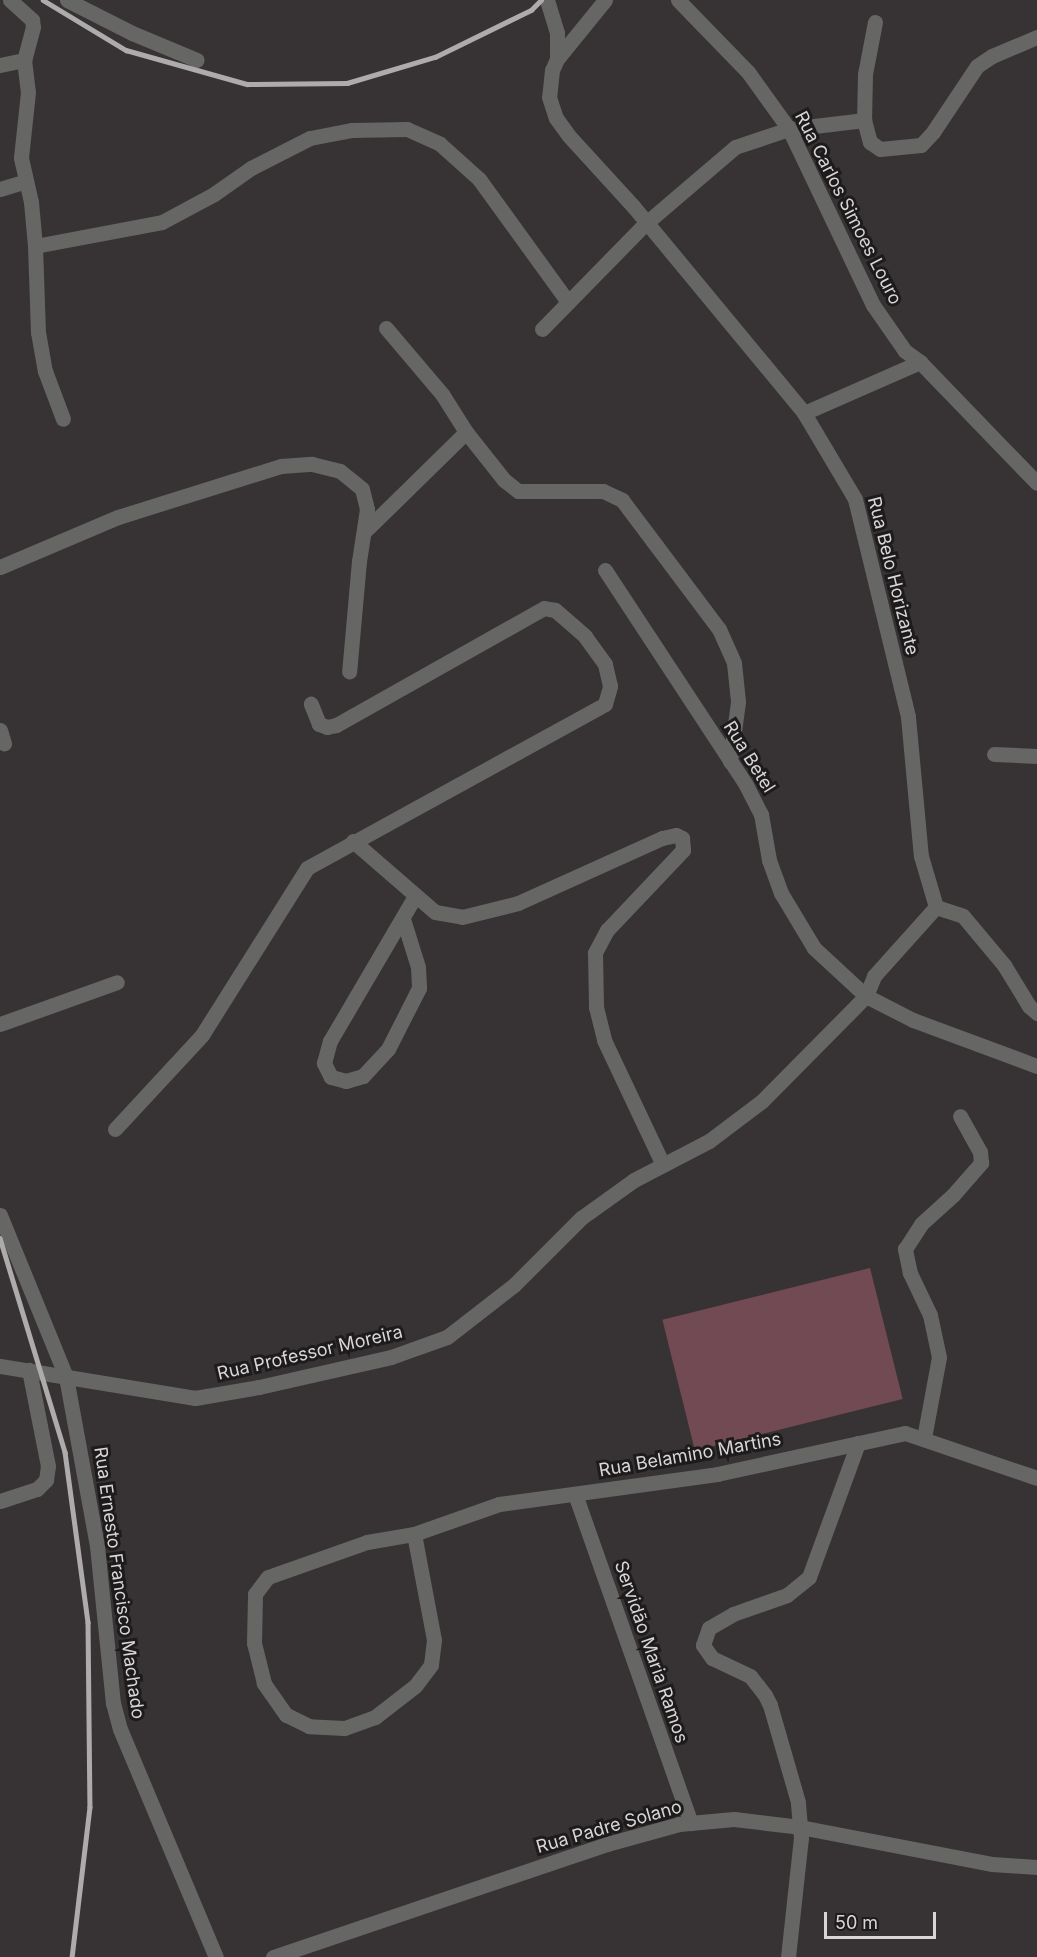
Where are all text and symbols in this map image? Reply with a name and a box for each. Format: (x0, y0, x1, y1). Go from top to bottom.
street label: Rua Carlos Simoes Louro (790, 108, 906, 308)
street label: Rua Belo Horizante (863, 495, 923, 657)
street label: Rua Betel (719, 717, 779, 797)
street label: Rua Professor Moreira (215, 1321, 405, 1385)
street label: Rua Belamino Martins (597, 1428, 783, 1482)
street label: Rua Ernesto Francisco Machado (89, 1446, 149, 1720)
street label: Servidão Maria Ramos (610, 1558, 692, 1746)
street label: Rua Padre Solano (534, 1796, 684, 1858)
scale bar (827, 1900, 940, 1938)
text: 50 m (835, 1912, 878, 1933)

